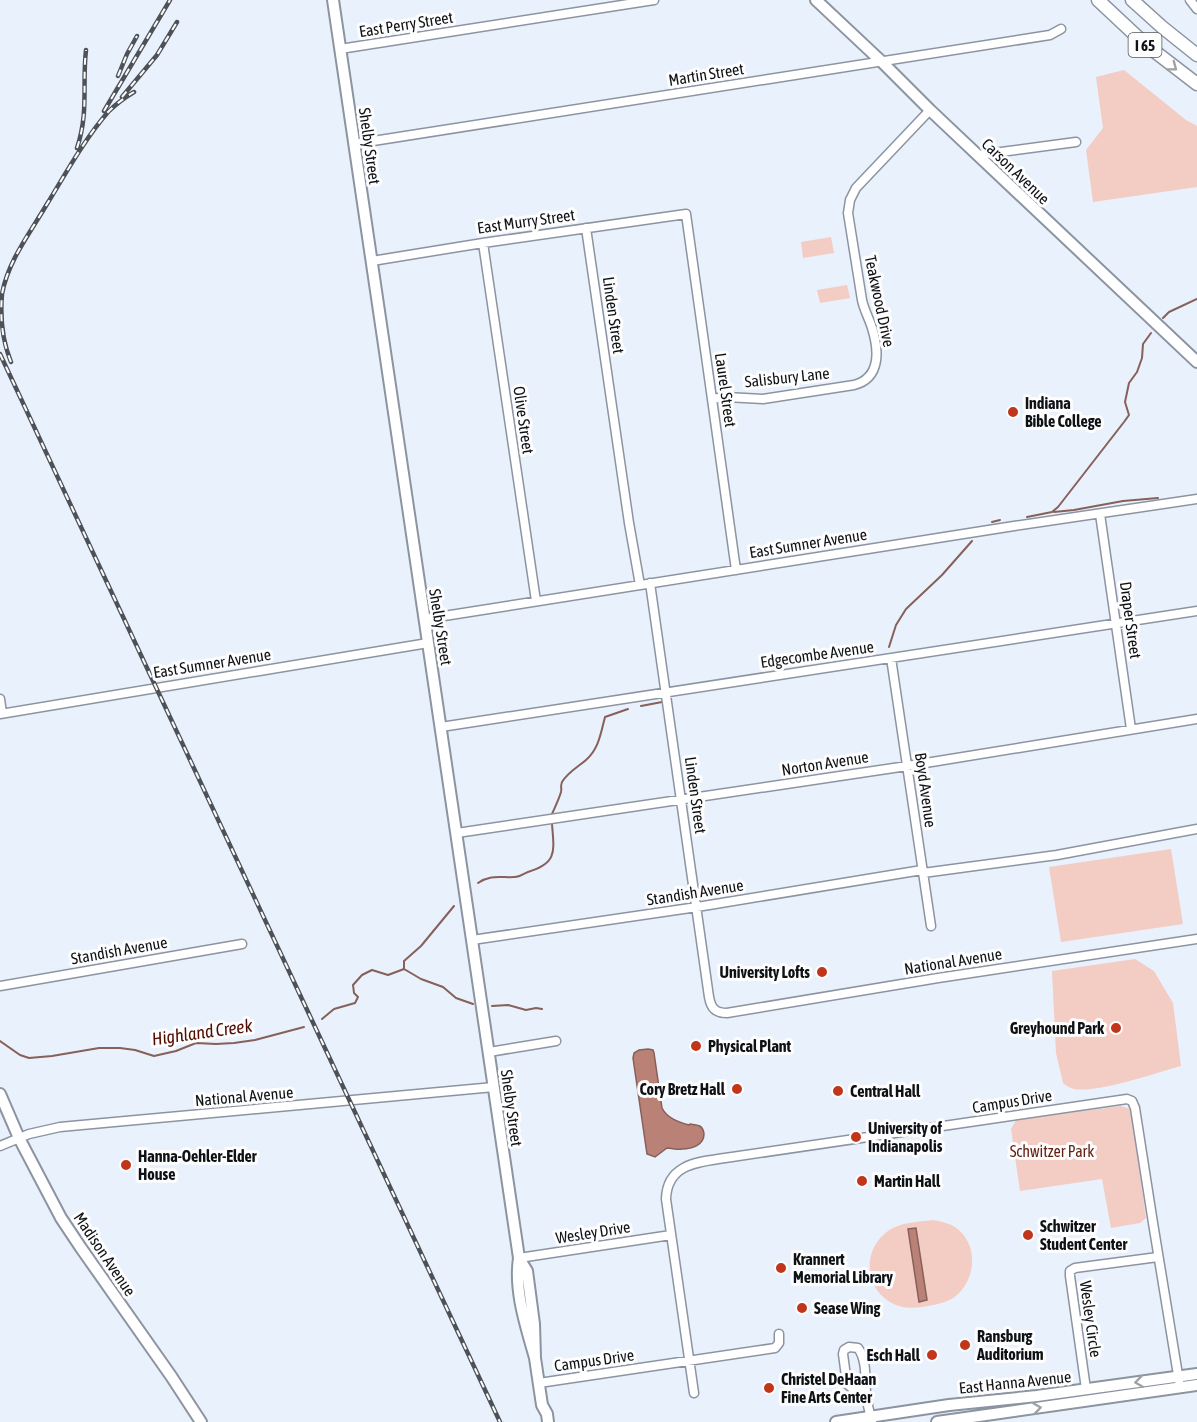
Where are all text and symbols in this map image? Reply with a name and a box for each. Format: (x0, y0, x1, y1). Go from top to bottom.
street label: East Perry Street (358, 8, 455, 41)
road number: I 65 (1128, 33, 1162, 57)
street label: Martin Street (667, 59, 745, 89)
one-way arrow (1166, 59, 1177, 70)
street label: Shelby Street (355, 106, 384, 186)
street label: Carson Avenue (979, 134, 1053, 208)
street label: East Murry Street (476, 205, 577, 238)
street label: Teakwood Drive (862, 254, 898, 348)
street label: Linden Street (600, 275, 628, 355)
street label: Laurel Street (712, 352, 740, 429)
street label: Salisbury Lane (744, 364, 830, 391)
street label: Olive Street (510, 385, 538, 455)
place label: Indiana Bible College (1025, 394, 1102, 430)
marker: Indiana Bible College (1006, 405, 1020, 419)
street label: East Sumner Avenue (748, 525, 868, 561)
street label: Draper Street (1116, 580, 1145, 660)
street label: Shelby Street (425, 587, 456, 667)
street label: Edgecombe Avenue (759, 637, 875, 672)
street label: East Sumner Avenue (152, 645, 272, 681)
street label: Norton Avenue (780, 747, 870, 779)
street label: Boyd Avenue (911, 751, 940, 829)
street label: Linden Street (682, 755, 710, 835)
street label: Standish Avenue (645, 875, 745, 909)
street label: Standish Avenue (69, 933, 169, 967)
street label: National Avenue (903, 944, 1003, 978)
place label: University Lofts (720, 963, 810, 981)
marker: University Lofts (815, 965, 829, 979)
water label: Highland Creek (150, 1014, 255, 1049)
place label: Greyhound Park (1010, 1019, 1105, 1037)
marker: Greyhound Park (1109, 1021, 1123, 1035)
place label: Physical Plant (708, 1037, 792, 1055)
marker: Physical Plant (689, 1039, 703, 1053)
street label: Shelby Street (497, 1068, 526, 1148)
place label: Cory Bretz Hall (639, 1080, 726, 1098)
marker: Cory Bretz Hall (730, 1082, 744, 1096)
place label: Central Hall (850, 1082, 921, 1100)
street label: National Avenue (194, 1083, 294, 1109)
marker: Central Hall (831, 1084, 845, 1098)
street label: Campus Drive (971, 1086, 1053, 1117)
place label: University of Indianapolis (868, 1119, 943, 1155)
marker: University of Indianapolis (849, 1130, 863, 1144)
park label: Schwitzer Park (1010, 1142, 1094, 1160)
place label: Hanna-Oehler-Elder House (138, 1147, 257, 1183)
marker: Hanna-Oehler-Elder House (119, 1158, 133, 1172)
place label: Martin Hall (874, 1172, 941, 1190)
marker: Martin Hall (855, 1174, 869, 1188)
street label: Madison Avenue (70, 1209, 140, 1299)
street label: Wesley Drive (555, 1217, 632, 1248)
place label: Schwitzer Student Center (1040, 1217, 1127, 1253)
marker: Schwitzer Student Center (1021, 1228, 1035, 1242)
place label: Krannert Memorial Library (793, 1250, 893, 1286)
marker: Krannert Memorial Library (774, 1261, 788, 1275)
street label: Wesley Circle (1076, 1280, 1105, 1358)
place label: Sease Wing (814, 1299, 881, 1317)
marker: Sease Wing (795, 1301, 809, 1315)
place label: Ransburg Auditorium (976, 1327, 1043, 1363)
marker: Ransburg Auditorium (958, 1338, 972, 1352)
street label: Campus Drive (553, 1345, 635, 1375)
place label: Esch Hall (866, 1346, 921, 1364)
marker: Esch Hall (925, 1348, 939, 1362)
street label: East Hanna Avenue (958, 1367, 1072, 1397)
place label: Christel DeHaan Fine Arts Center (781, 1370, 877, 1406)
one-way arrow (1134, 1375, 1144, 1387)
marker: Christel DeHaan Fine Arts Center (762, 1381, 776, 1395)
one-way arrow (1032, 1402, 1041, 1414)

